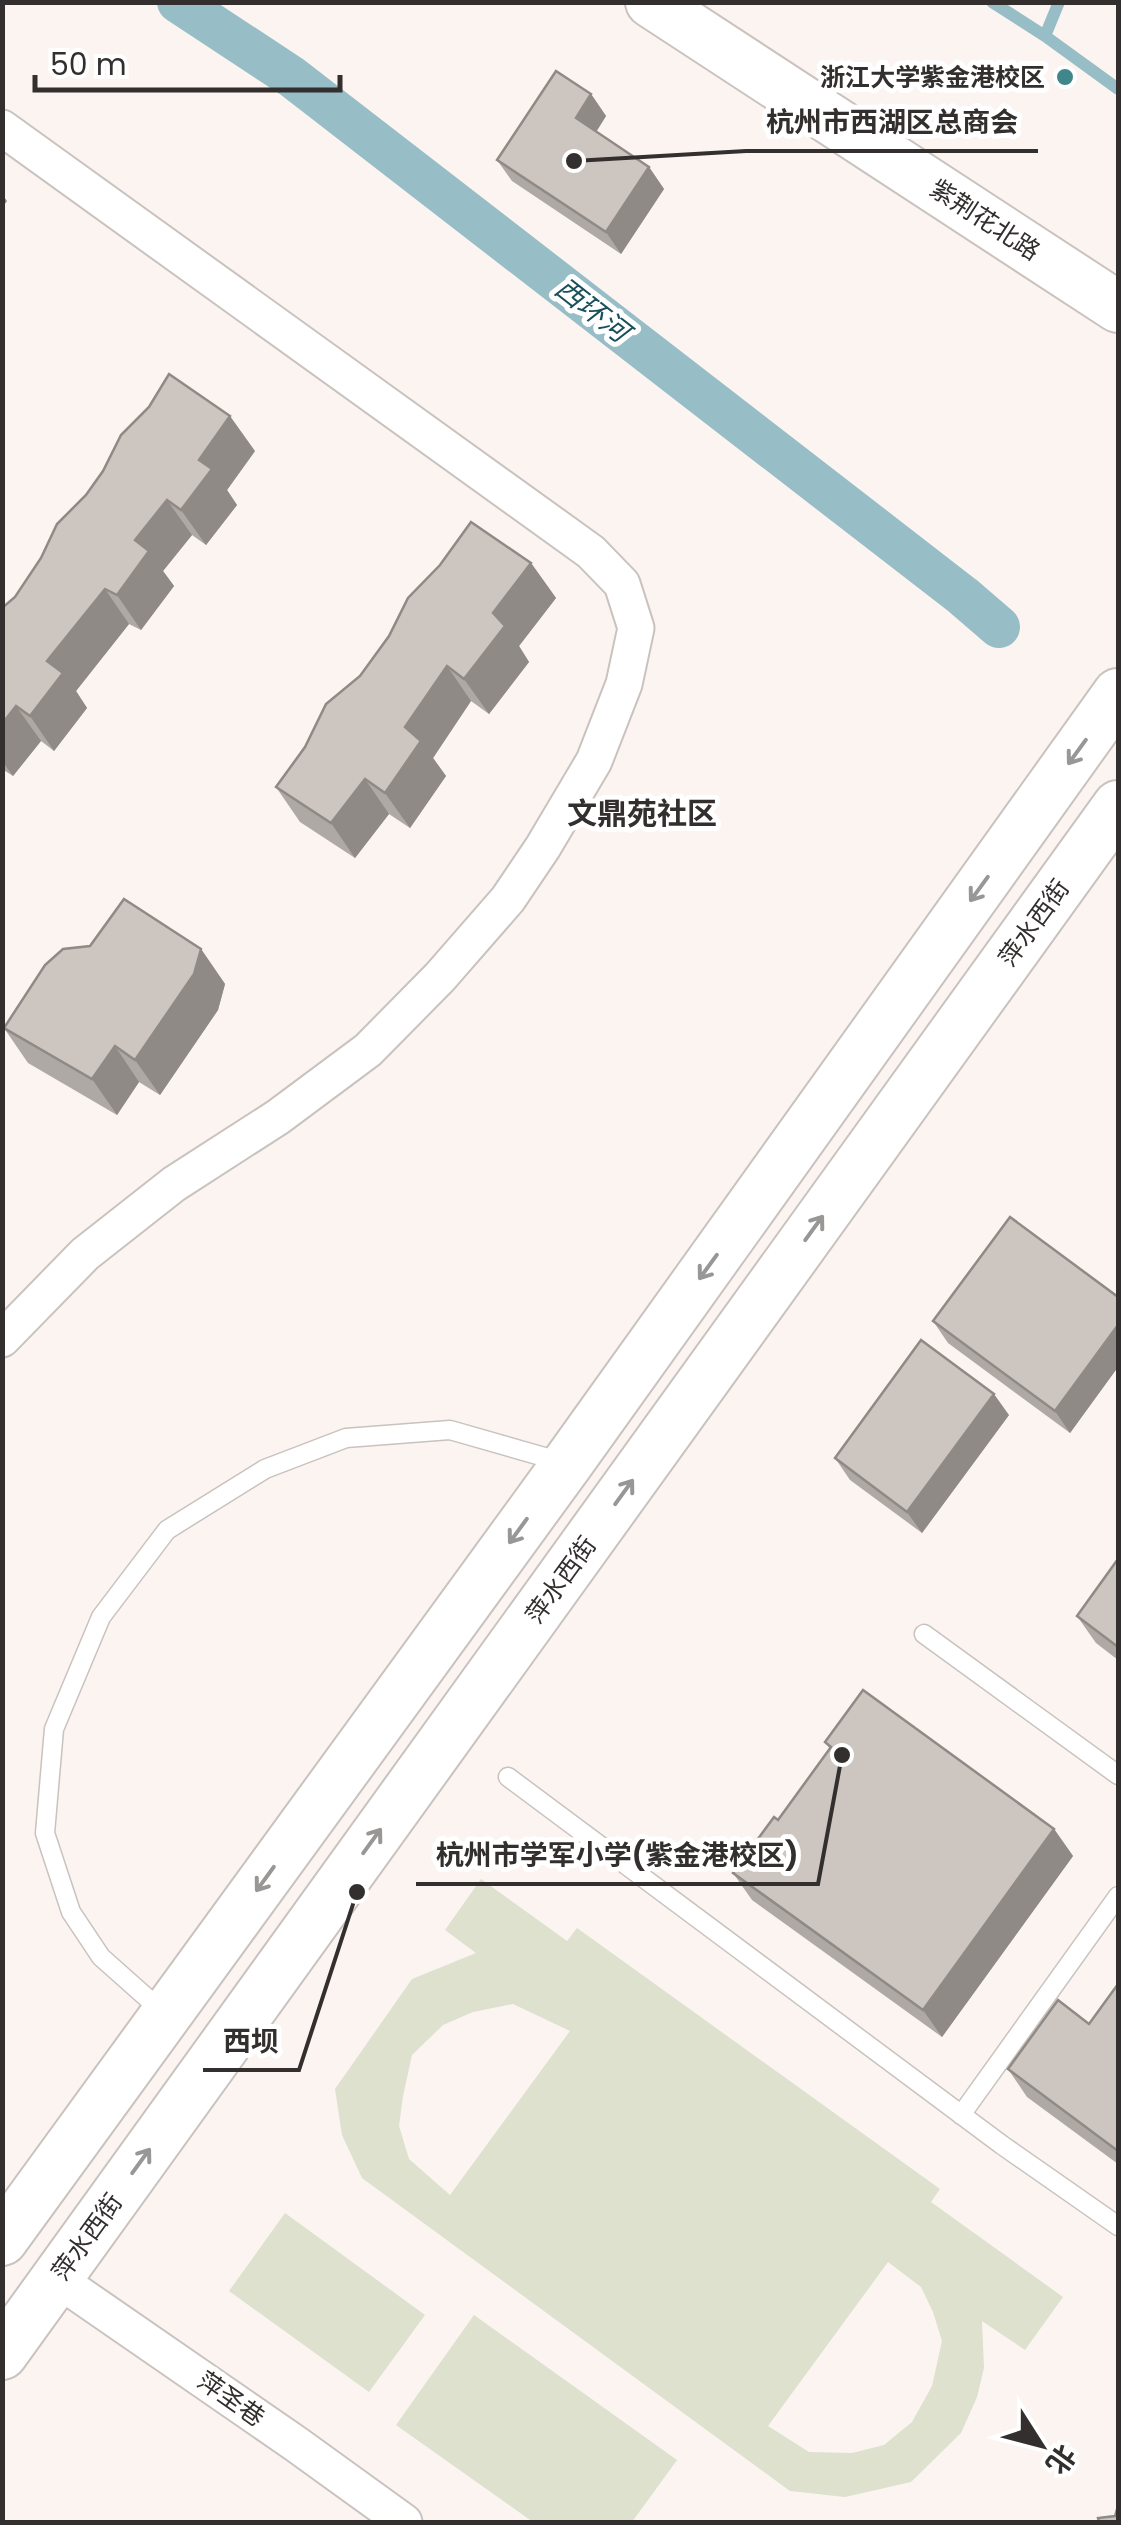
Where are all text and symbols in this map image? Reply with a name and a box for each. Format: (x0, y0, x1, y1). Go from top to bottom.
scale bar (35, 30, 340, 92)
text: 50 m (50, 43, 127, 86)
place label: 浙江大学紫金港校区 (820, 60, 1045, 95)
marker: 浙江大学紫金港校区 (1054, 66, 1076, 88)
callout: 杭州市西湖区总商会 (746, 93, 1038, 151)
text: 杭州市西湖区总商会 (766, 103, 1018, 142)
street label: 紫荆花北路 (923, 171, 1047, 269)
water label: 西环河 (547, 269, 641, 354)
one-way arrow (1067, 738, 1088, 765)
district label: 文鼎苑社区 (567, 792, 717, 835)
street label: 萍水西街 (990, 872, 1078, 974)
one-way arrow (968, 875, 989, 903)
one-way arrow (803, 1215, 824, 1242)
one-way arrow (698, 1253, 719, 1281)
one-way arrow (613, 1479, 634, 1506)
one-way arrow (508, 1517, 529, 1544)
street label: 萍水西街 (517, 1529, 605, 1631)
callout: 杭州市学军小学(紫金港校区) (416, 1826, 818, 1884)
one-way arrow (362, 1828, 383, 1855)
text: 杭州市学军小学(紫金港校区) (436, 1836, 798, 1875)
one-way arrow (254, 1864, 275, 1892)
callout: 西坝 (203, 2012, 299, 2070)
text: 西坝 (223, 2022, 279, 2061)
one-way arrow (131, 2148, 152, 2175)
street label: 萍水西街 (43, 2186, 131, 2288)
street label: 萍圣巷 (190, 2363, 272, 2435)
north arrow (991, 2395, 1091, 2495)
text: 北 (1037, 2437, 1085, 2482)

